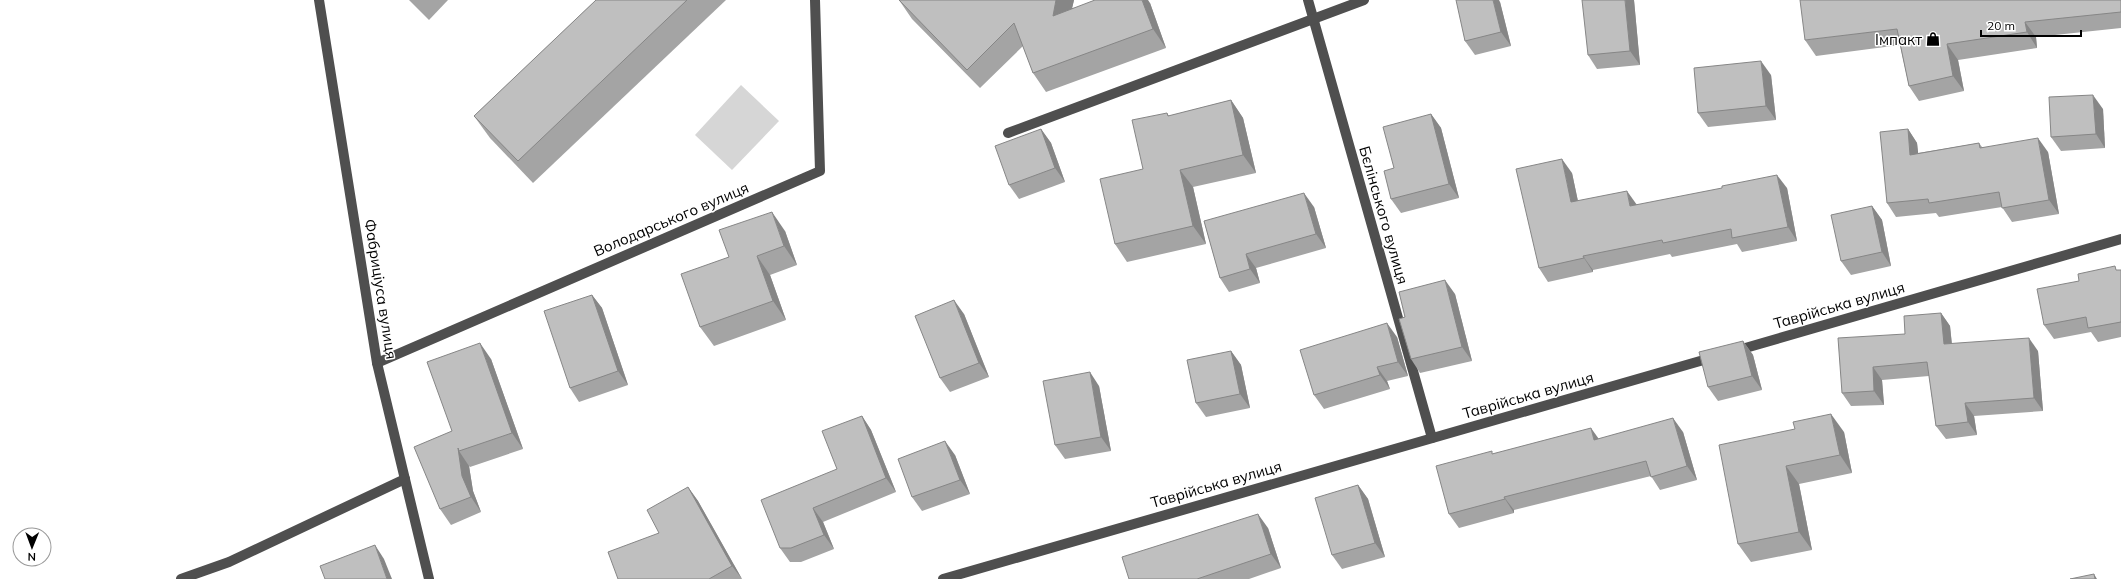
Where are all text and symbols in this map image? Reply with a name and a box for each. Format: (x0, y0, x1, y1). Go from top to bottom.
scale bar (1981, 12, 2081, 38)
text: 20 m (1987, 18, 2015, 33)
place label: Iмпакт (1875, 30, 1922, 49)
shop icon: Iмпакт (1925, 31, 1941, 47)
street label: Бєлінського вулиця (1355, 144, 1413, 286)
street label: Володарського вулиця (591, 178, 751, 260)
street label: Фабриціуса вулиця (361, 218, 401, 360)
street label: Таврійська вулиця (1771, 277, 1907, 333)
street label: Таврійська вулиця (1460, 367, 1596, 423)
street label: Таврійська вулиця (1148, 456, 1284, 512)
north arrow (12, 527, 52, 567)
text: N (28, 550, 36, 564)

